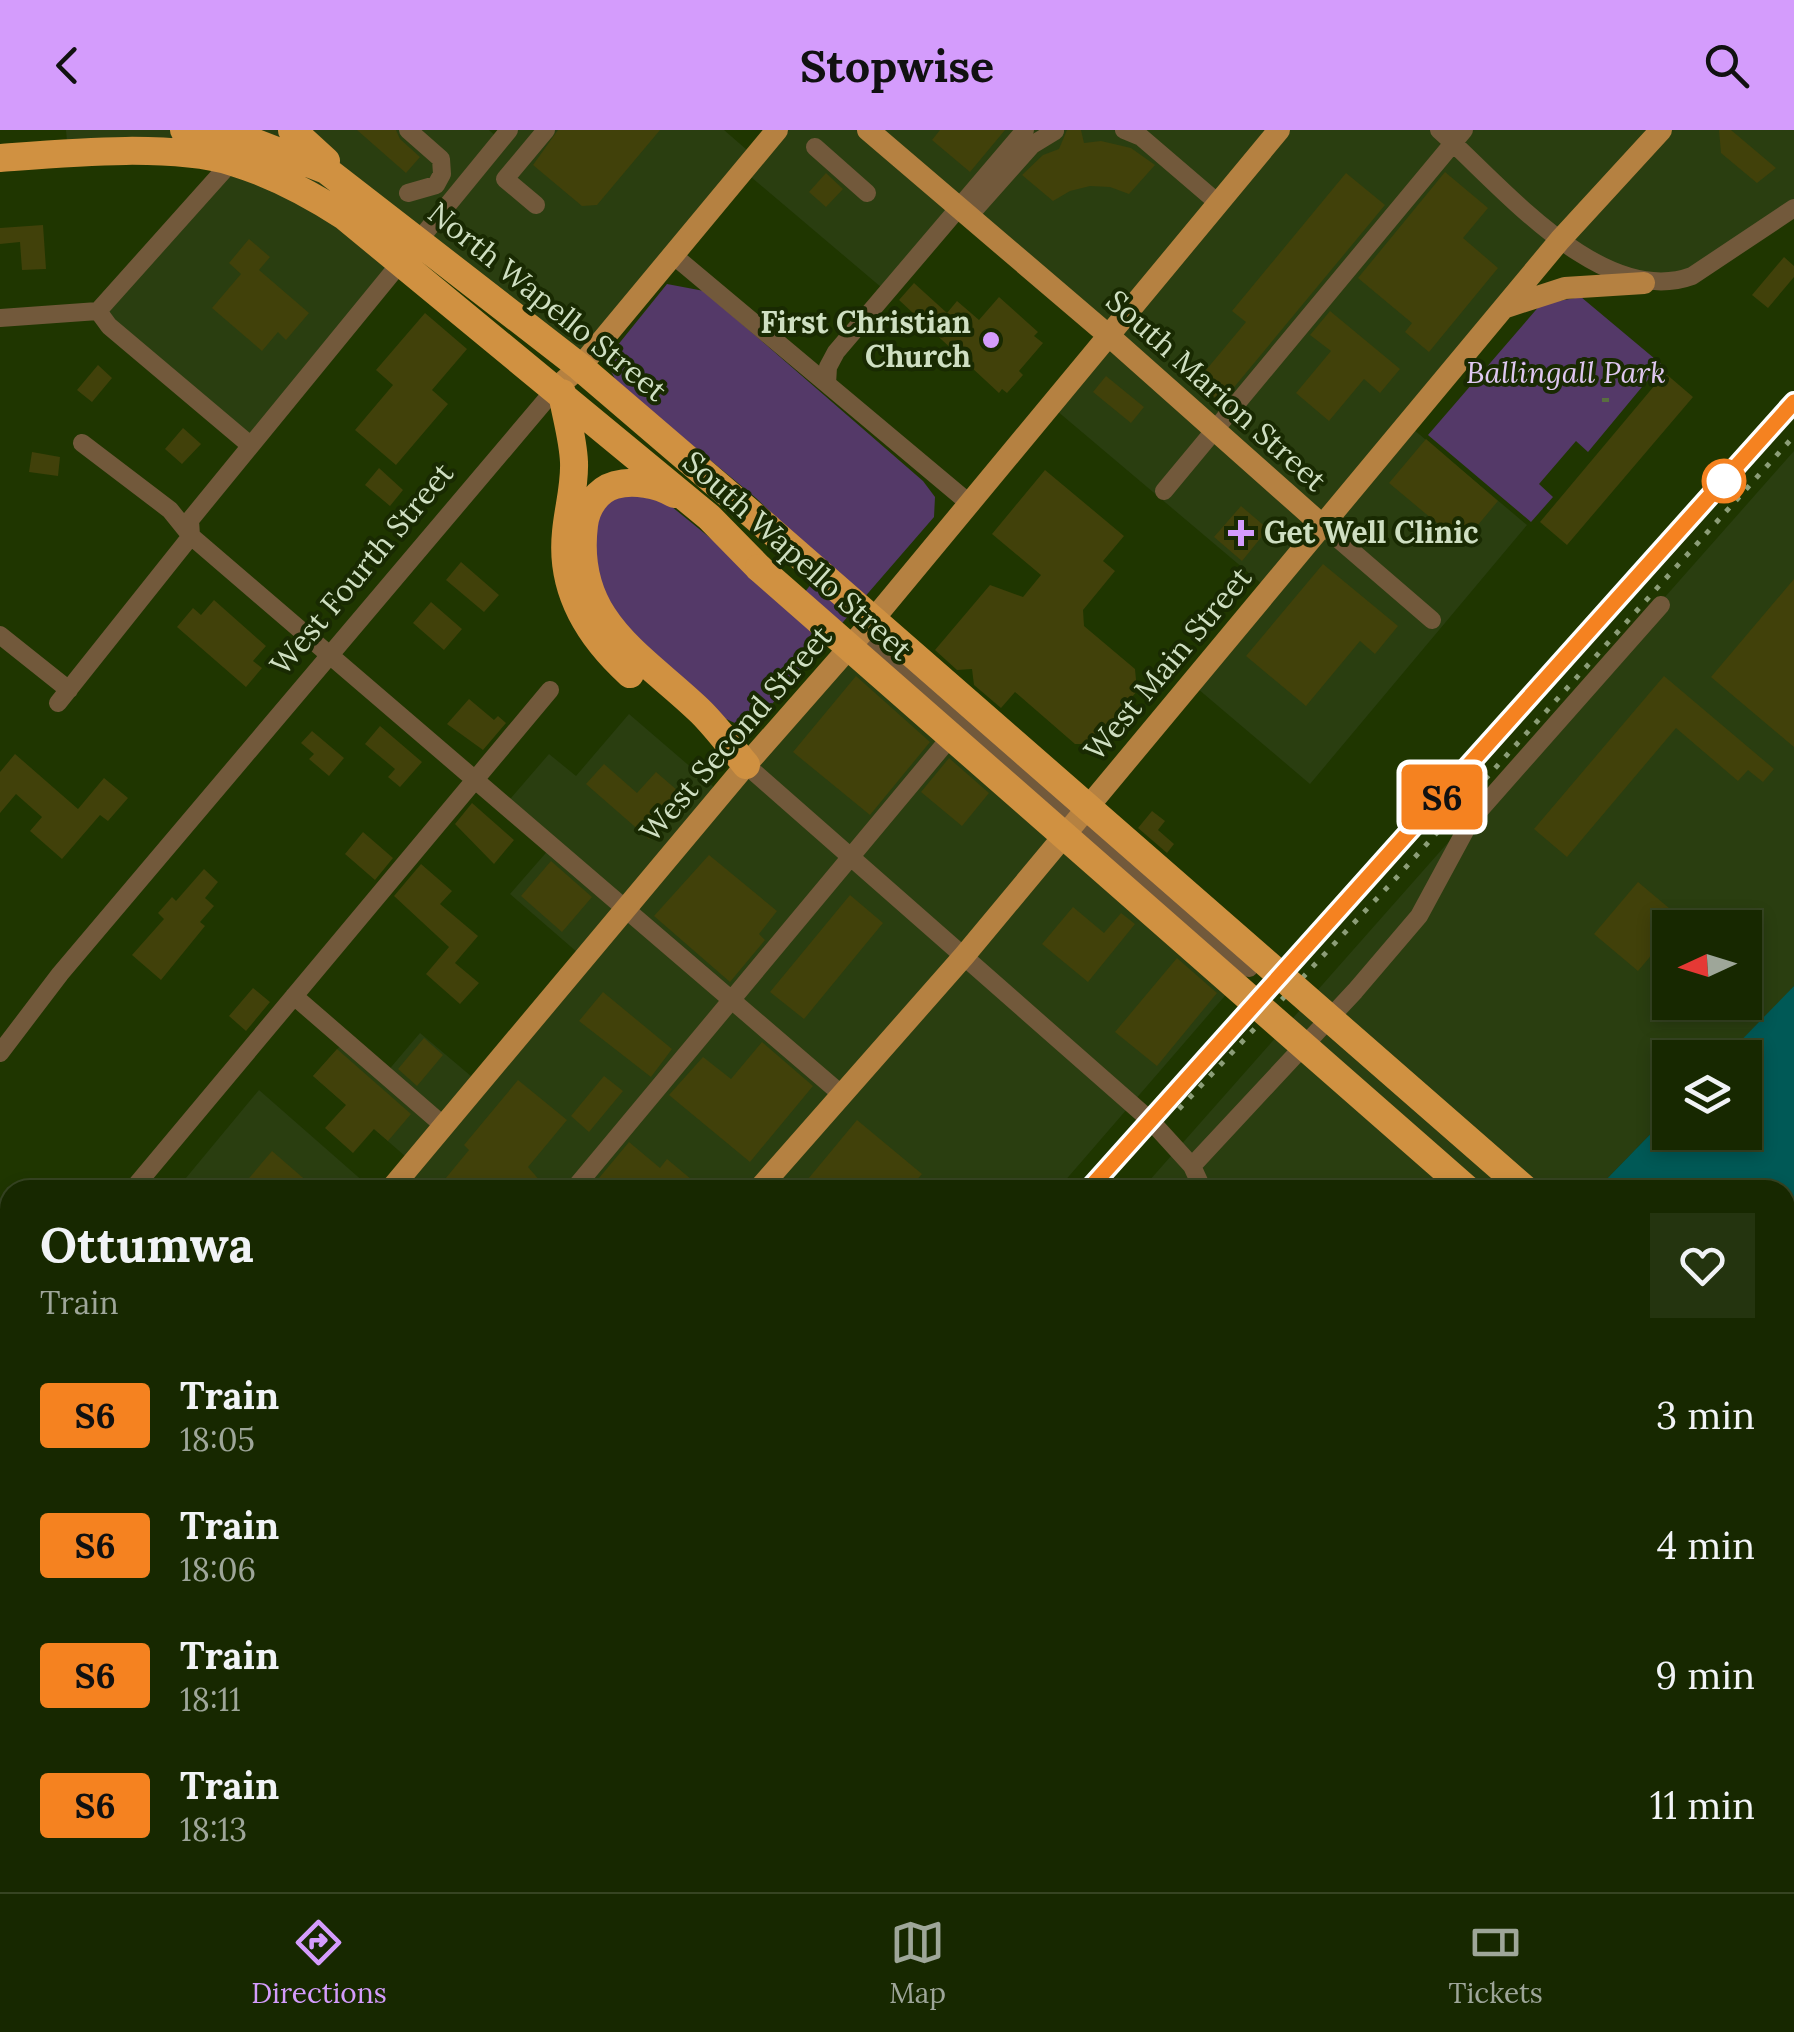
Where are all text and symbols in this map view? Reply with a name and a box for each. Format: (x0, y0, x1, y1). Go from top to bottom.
text: Stopwise (800, 37, 994, 94)
icon: back (40, 38, 95, 93)
icon: search (1699, 38, 1754, 93)
street label: North Wapello Street (421, 193, 675, 409)
street label: South Marion Street (1099, 281, 1335, 499)
place label: First Christian Church (760, 303, 971, 375)
marker: First Christian Church (980, 329, 1002, 351)
park label: Ballingall Park (1466, 353, 1666, 391)
street label: South Wapello Street (675, 442, 920, 668)
street label: West Fourth Street (261, 454, 461, 682)
unlabelled marker (1703, 460, 1745, 502)
place label: Get Well Clinic (1264, 513, 1479, 551)
marker: Get Well Clinic (1228, 520, 1254, 546)
street label: West Main Street (1075, 559, 1259, 768)
street label: West Second Street (631, 617, 840, 849)
line badge: S6 (1397, 764, 1487, 830)
text: S6 (1421, 775, 1463, 820)
north arrow (1652, 910, 1762, 1020)
map controls (1652, 910, 1762, 1150)
button: layers (1652, 1040, 1762, 1150)
button: heart (1650, 1213, 1755, 1318)
text: Ottumwa (40, 1214, 254, 1275)
text: Train (40, 1282, 119, 1323)
text: Train (180, 1371, 279, 1419)
text: 3 min (1656, 1391, 1755, 1439)
text: S6 (74, 1393, 116, 1438)
text: 18:05 (180, 1419, 255, 1460)
text: Train (180, 1501, 279, 1549)
text: 4 min (1657, 1521, 1755, 1569)
text: S6 (74, 1523, 116, 1568)
text: 18:06 (180, 1549, 256, 1590)
text: Train (180, 1631, 279, 1679)
text: 9 min (1655, 1651, 1755, 1699)
text: S6 (74, 1653, 116, 1698)
text: 18:11 (180, 1679, 241, 1720)
text: Train (180, 1761, 279, 1809)
text: 11 min (1650, 1781, 1755, 1829)
text: S6 (74, 1783, 116, 1828)
text: 18:13 (180, 1809, 247, 1850)
tab: Directions (251, 1915, 387, 2011)
tab: Map (889, 1915, 946, 2011)
tab: Tickets (1448, 1915, 1543, 2011)

